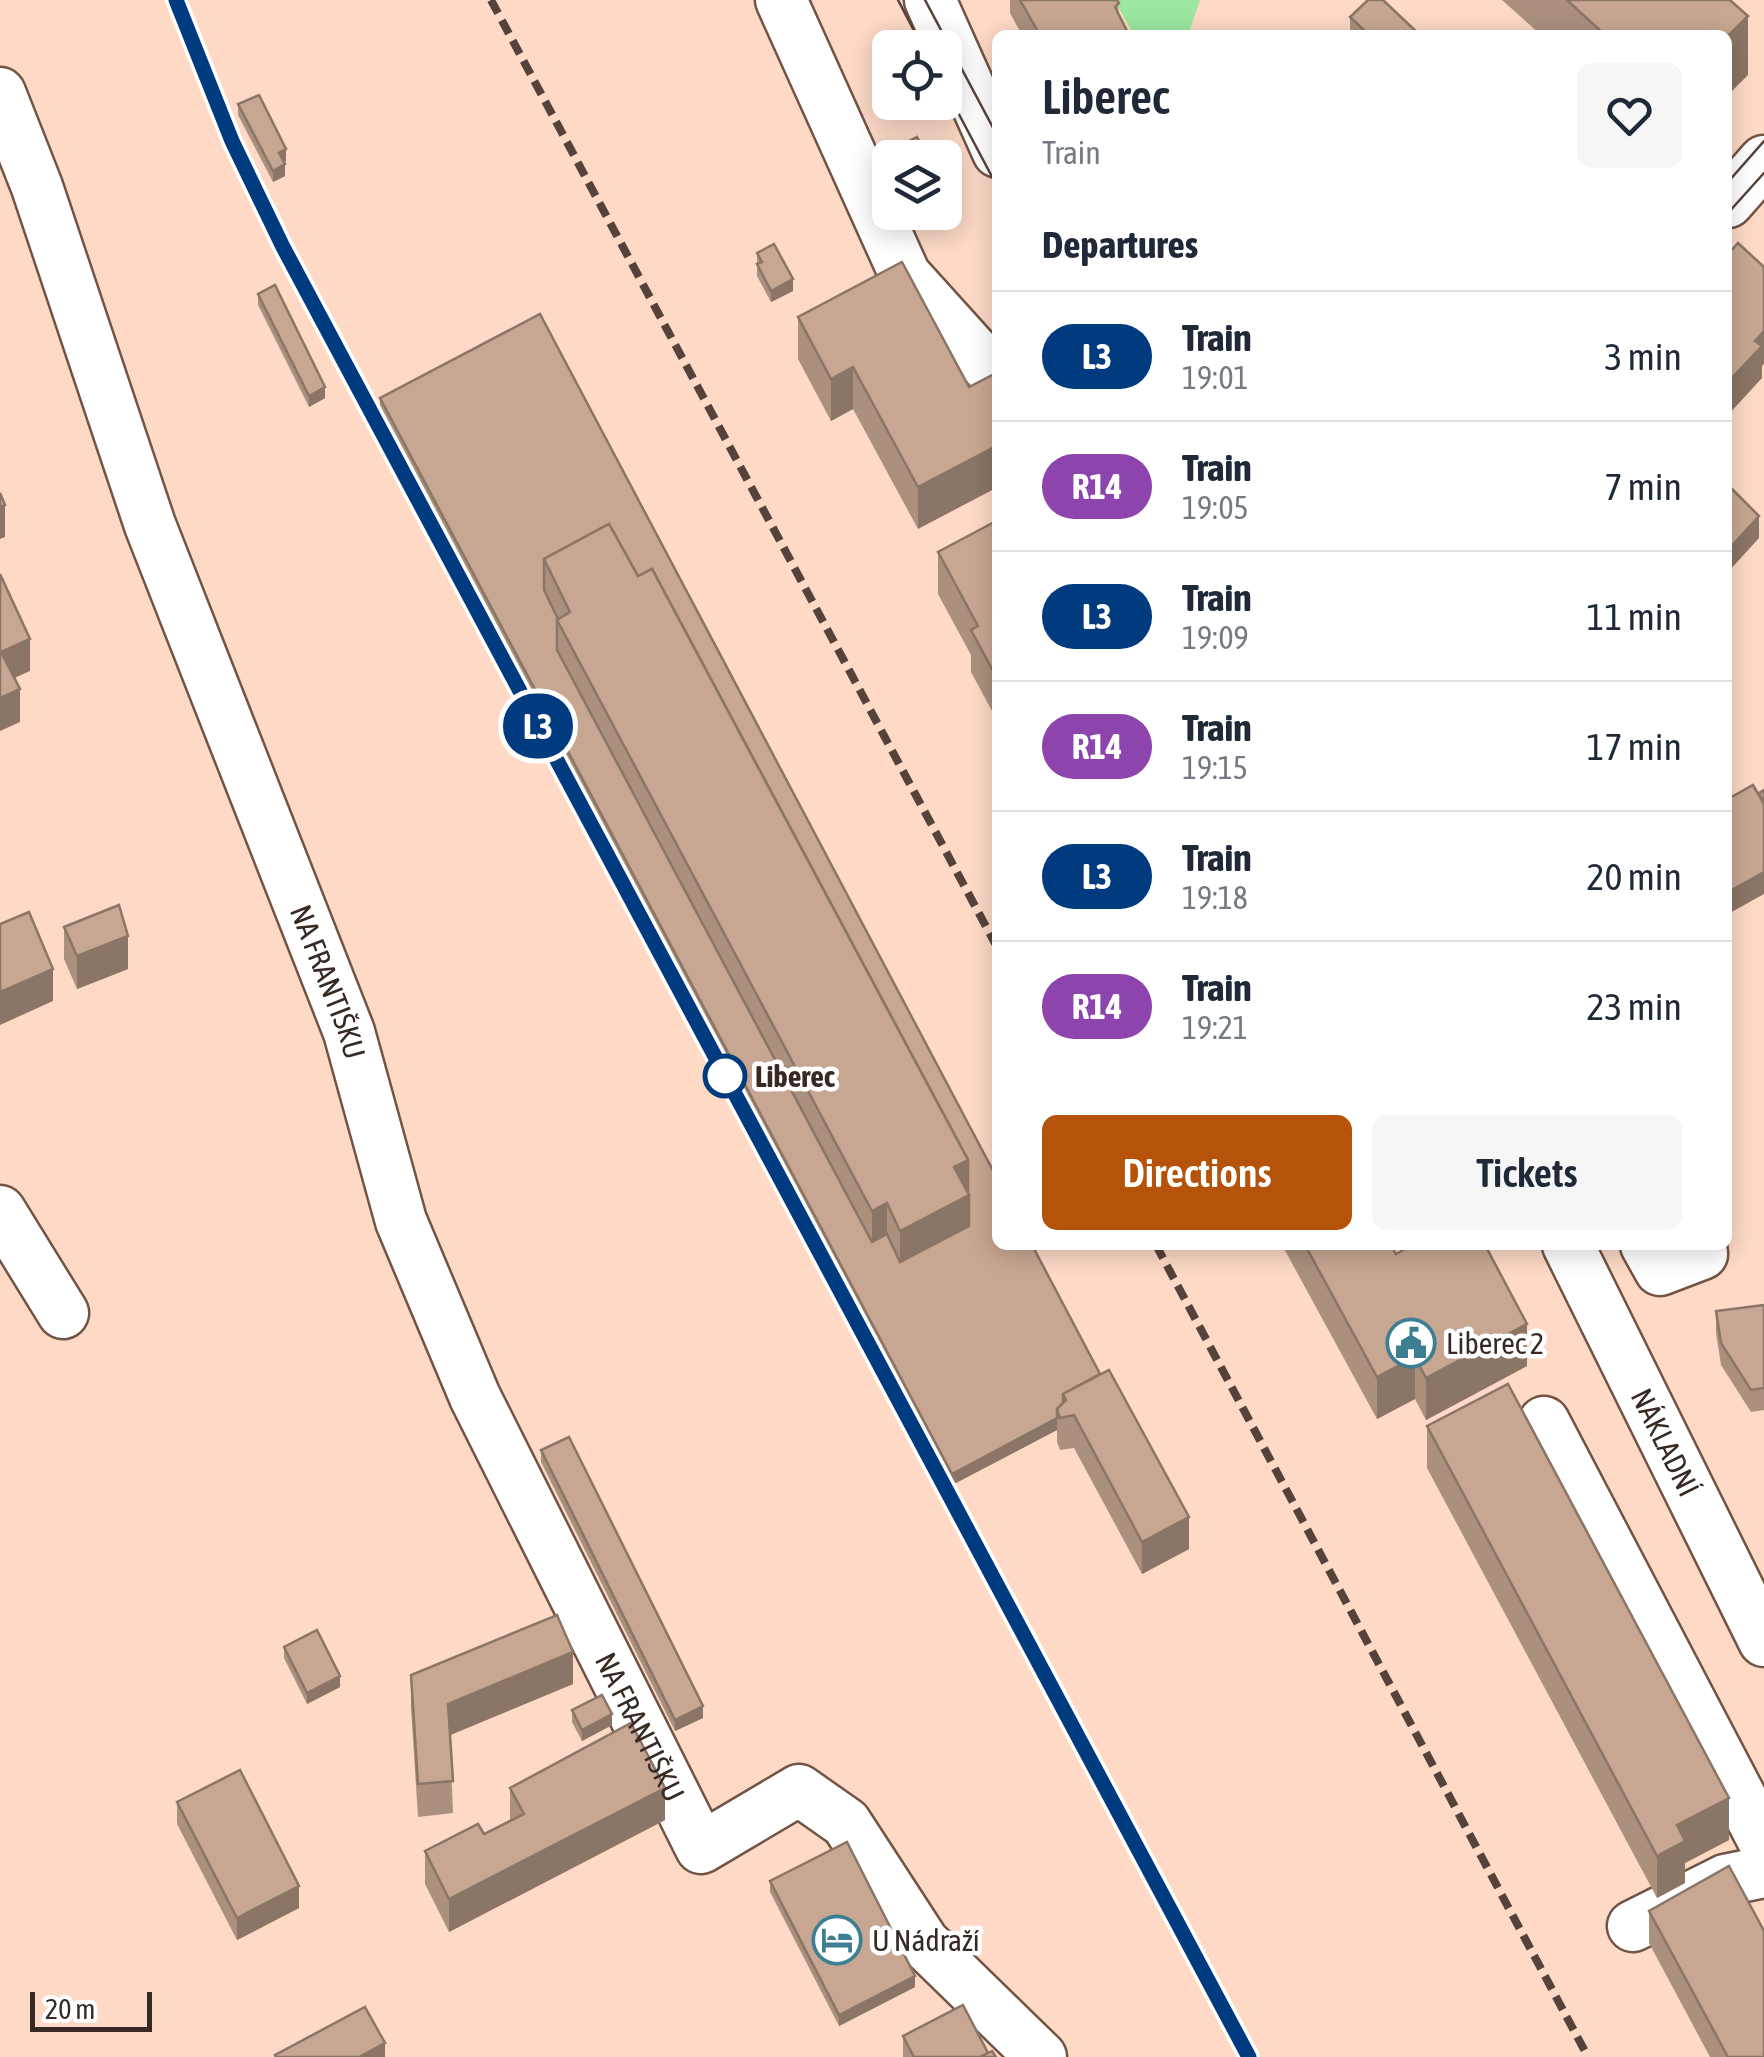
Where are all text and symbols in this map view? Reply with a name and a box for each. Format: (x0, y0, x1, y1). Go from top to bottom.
map controls (872, 30, 962, 230)
button: locate (872, 30, 962, 120)
button: heart (1577, 63, 1682, 168)
text: Liberec (1042, 69, 1170, 124)
text: Train (1042, 134, 1101, 171)
button: layers (872, 140, 962, 230)
text: Departures (1042, 223, 1198, 266)
text: Train (1182, 316, 1252, 359)
text: 3 min (1604, 335, 1682, 378)
text: L3 (1082, 336, 1112, 376)
text: 19:01 (1182, 359, 1249, 396)
text: Train (1182, 446, 1252, 489)
text: 7 min (1604, 465, 1682, 508)
text: R14 (1072, 466, 1122, 506)
text: 19:05 (1182, 489, 1249, 526)
text: Train (1182, 576, 1252, 619)
text: 11 min (1587, 595, 1682, 638)
text: L3 (1082, 596, 1112, 636)
text: 19:09 (1182, 619, 1249, 656)
line badge: L3 (493, 694, 583, 758)
text: L3 (523, 706, 553, 746)
text: Train (1182, 706, 1252, 749)
text: 17 min (1587, 725, 1682, 768)
text: R14 (1072, 726, 1122, 766)
text: 19:15 (1182, 749, 1248, 786)
text: Train (1182, 836, 1252, 879)
text: 20 min (1587, 855, 1682, 898)
text: L3 (1082, 856, 1112, 896)
text: 19:18 (1182, 879, 1248, 916)
street label: NA FRANTIŠKU (284, 900, 373, 1062)
text: Train (1182, 966, 1252, 1009)
text: 23 min (1587, 985, 1682, 1028)
text: R14 (1072, 986, 1122, 1026)
text: 19:21 (1182, 1009, 1248, 1046)
marker: Liberec (704, 1055, 746, 1097)
place label: Liberec (755, 1059, 835, 1093)
button: Directions (1042, 1115, 1352, 1230)
button: Tickets (1372, 1115, 1682, 1230)
public building icon: Liberec 2 (1385, 1317, 1437, 1369)
place label: Liberec 2 (1446, 1326, 1544, 1360)
street label: NÁKLADNÍ (1625, 1383, 1706, 1502)
street label: NA FRANTIŠKU (589, 1647, 692, 1807)
hotel icon: U Nádraží (811, 1914, 863, 1966)
place label: U Nádraží (872, 1923, 980, 1957)
scale bar (30, 1987, 152, 2032)
text: 20 m (45, 1993, 95, 2025)

